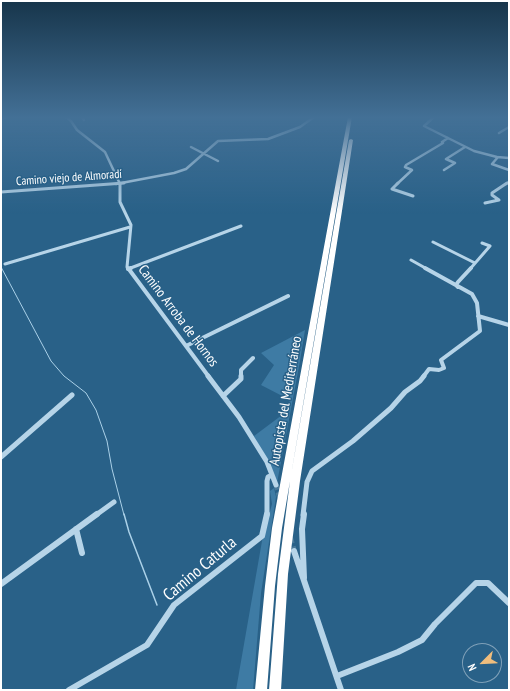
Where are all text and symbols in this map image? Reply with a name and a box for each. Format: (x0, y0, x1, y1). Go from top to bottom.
street label: Camino viejo de Almoradí (16, 167, 122, 189)
street label: Camino Arroba de Hornos (134, 262, 222, 370)
street label: Autopista del Mediterráneo (266, 335, 306, 467)
street label: Camino Caturla (159, 532, 241, 606)
north arrow (462, 643, 502, 683)
text: N (464, 662, 480, 673)

